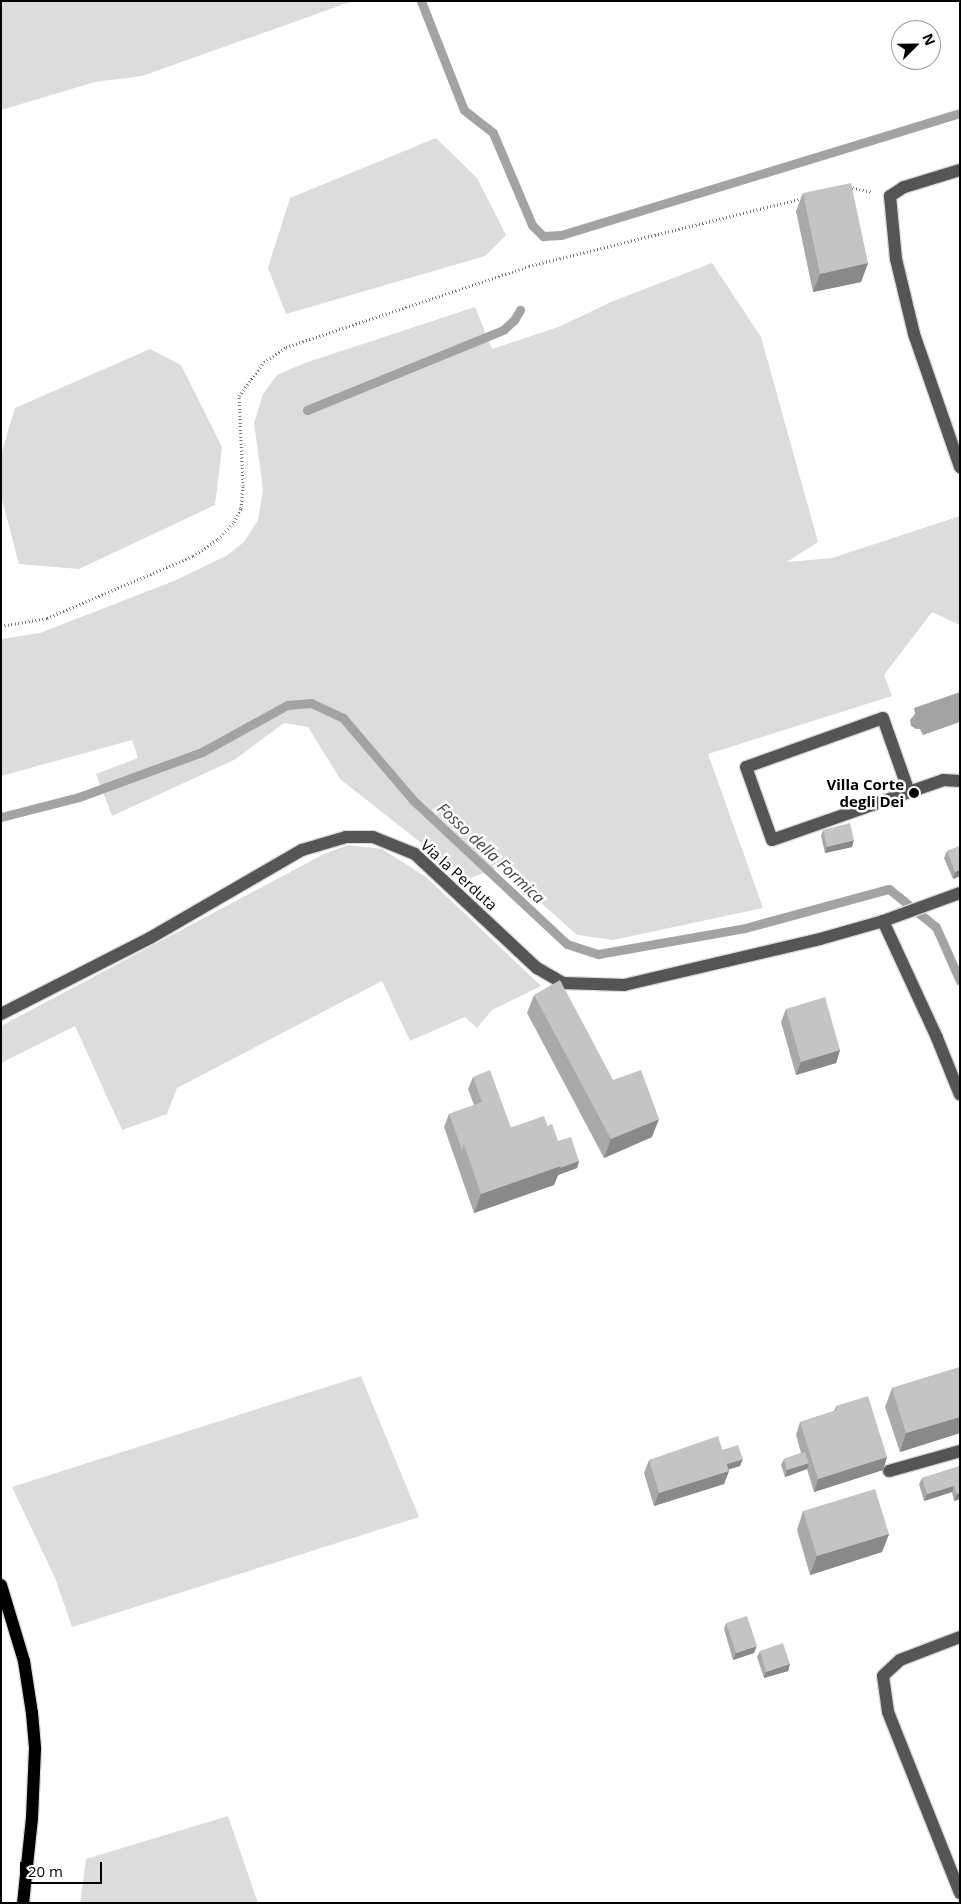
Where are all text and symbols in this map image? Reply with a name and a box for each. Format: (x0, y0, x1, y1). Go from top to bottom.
north arrow (891, 20, 941, 70)
text: N (918, 30, 940, 48)
place label: Villa Corte degli Dei (827, 775, 904, 810)
marker: Villa Corte degli Dei (908, 787, 920, 799)
water label: Fosso della Formica (433, 798, 549, 908)
street label: Via la Perduta (417, 836, 501, 914)
scale bar (22, 1852, 105, 1884)
text: 20 m (28, 1861, 63, 1881)

